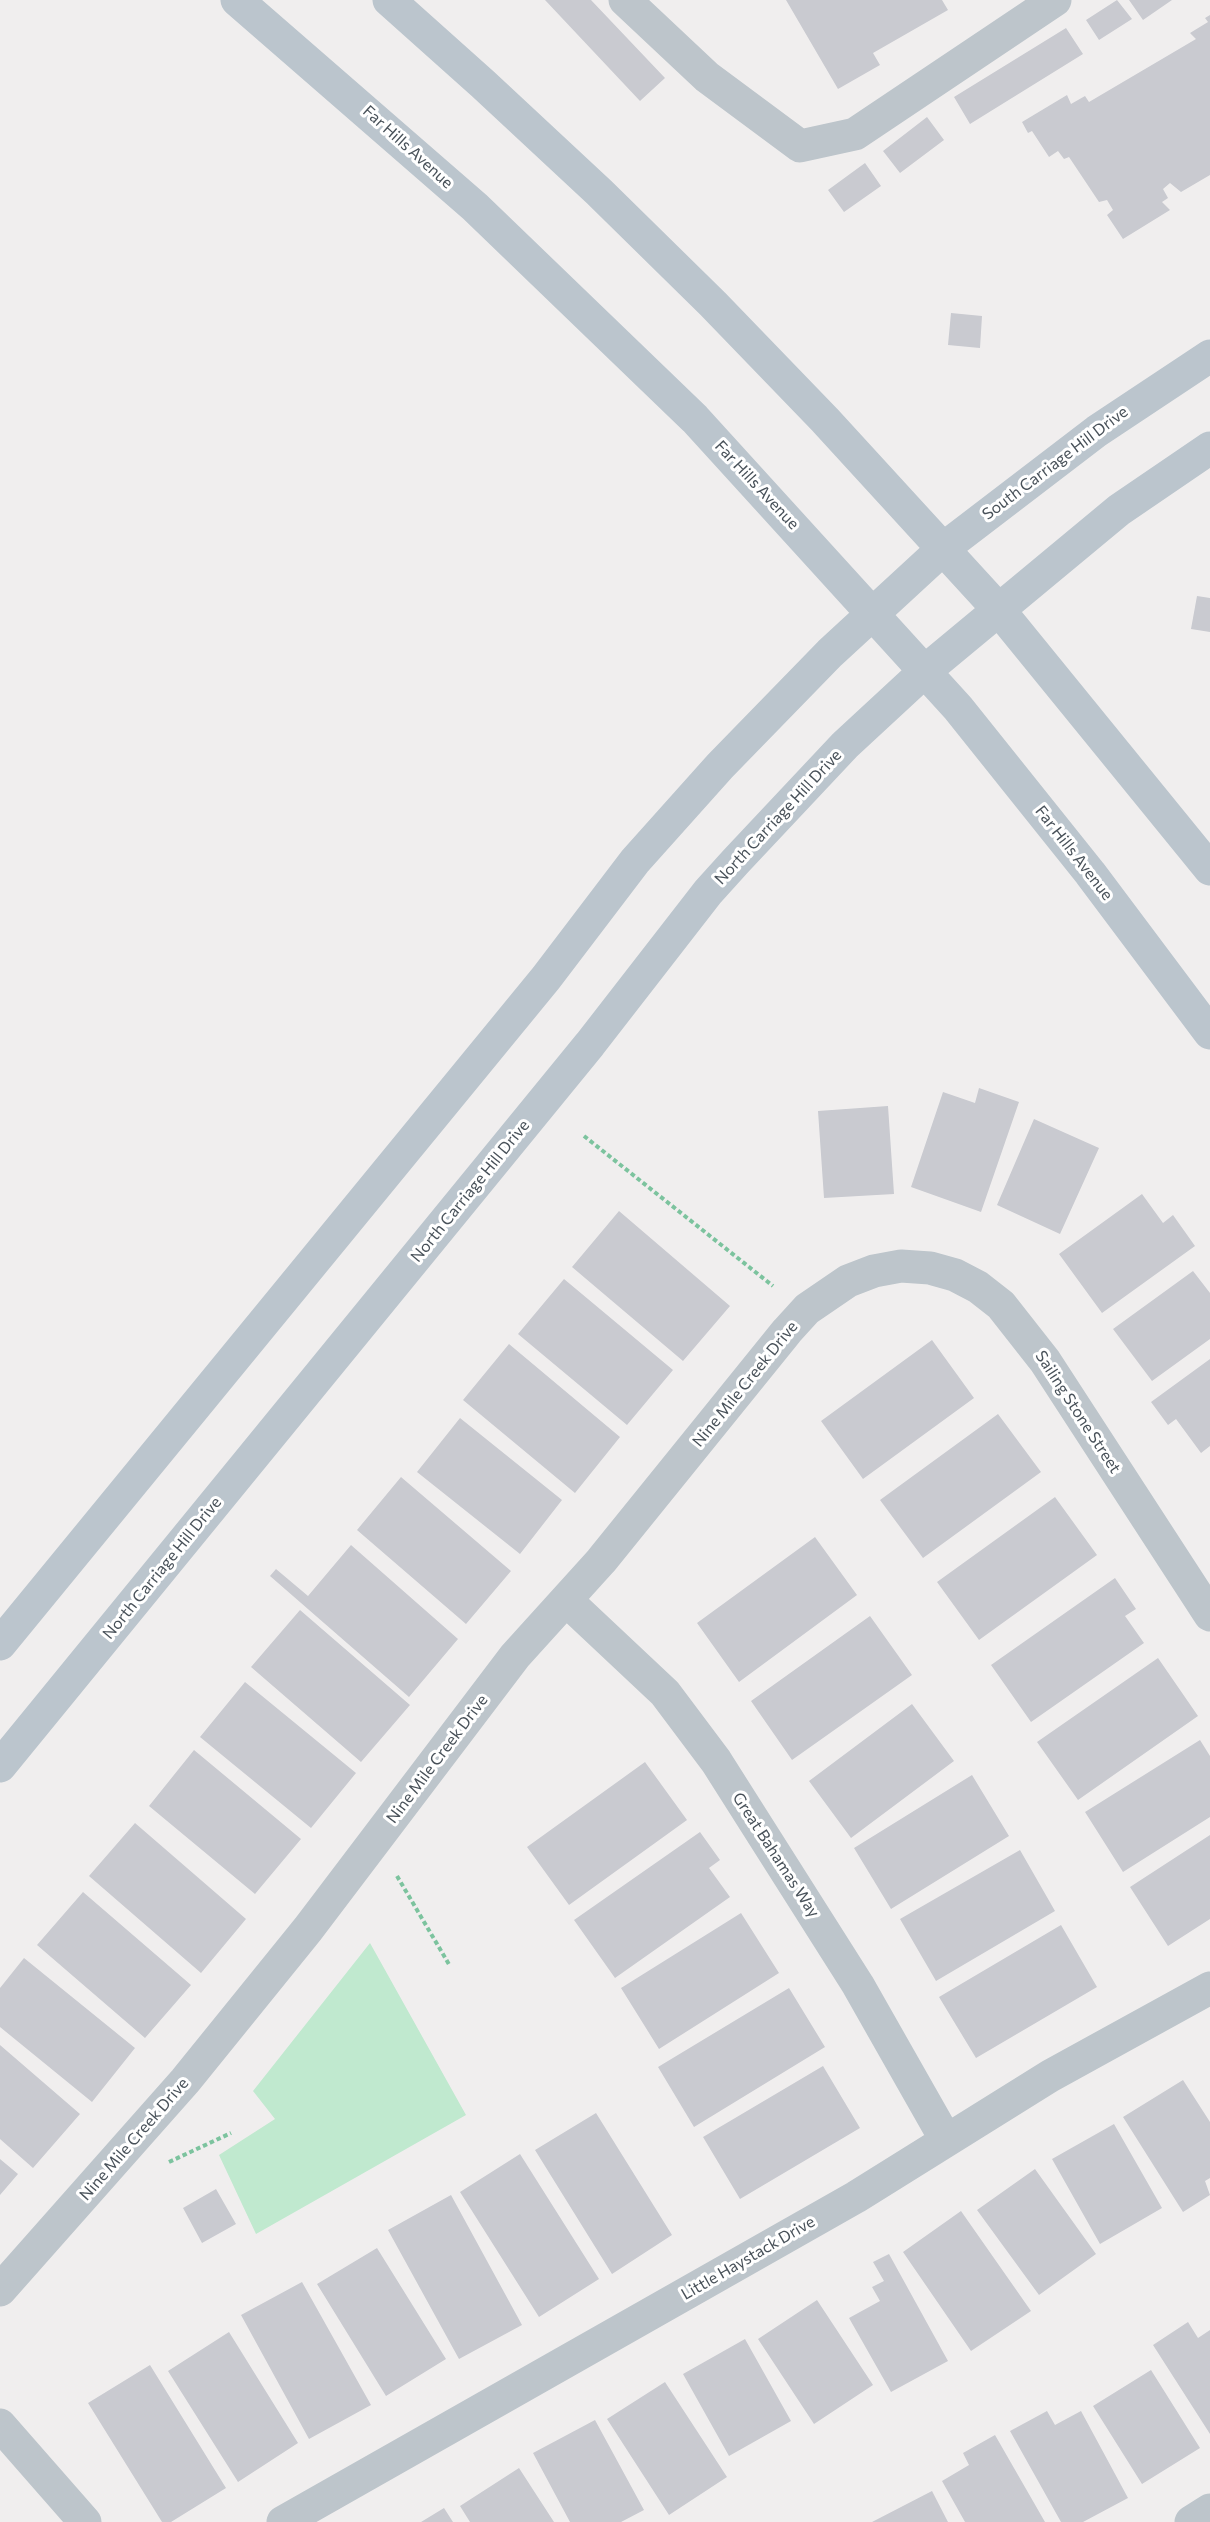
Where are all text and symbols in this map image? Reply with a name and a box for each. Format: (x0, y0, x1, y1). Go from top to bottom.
street label: Far Hills Avenue (359, 102, 457, 192)
street label: South Carriage Hill Drive (978, 402, 1132, 524)
street label: Far Hills Avenue (711, 437, 803, 533)
street label: North Carriage Hill Drive (710, 746, 846, 888)
street label: Far Hills Avenue (1031, 802, 1117, 904)
street label: North Carriage Hill Drive (407, 1116, 533, 1266)
street label: Nine Mile Creek Drive (688, 1317, 802, 1451)
street label: Sailing Stone Street (1031, 1347, 1125, 1477)
street label: North Carriage Hill Drive (99, 1493, 225, 1643)
street label: Nine Mile Creek Drive (382, 1691, 492, 1827)
street label: Great Bahamas Way (728, 1789, 824, 1921)
street label: Nine Mile Creek Drive (76, 2074, 192, 2204)
street label: Little Haystack Drive (678, 2212, 818, 2304)

